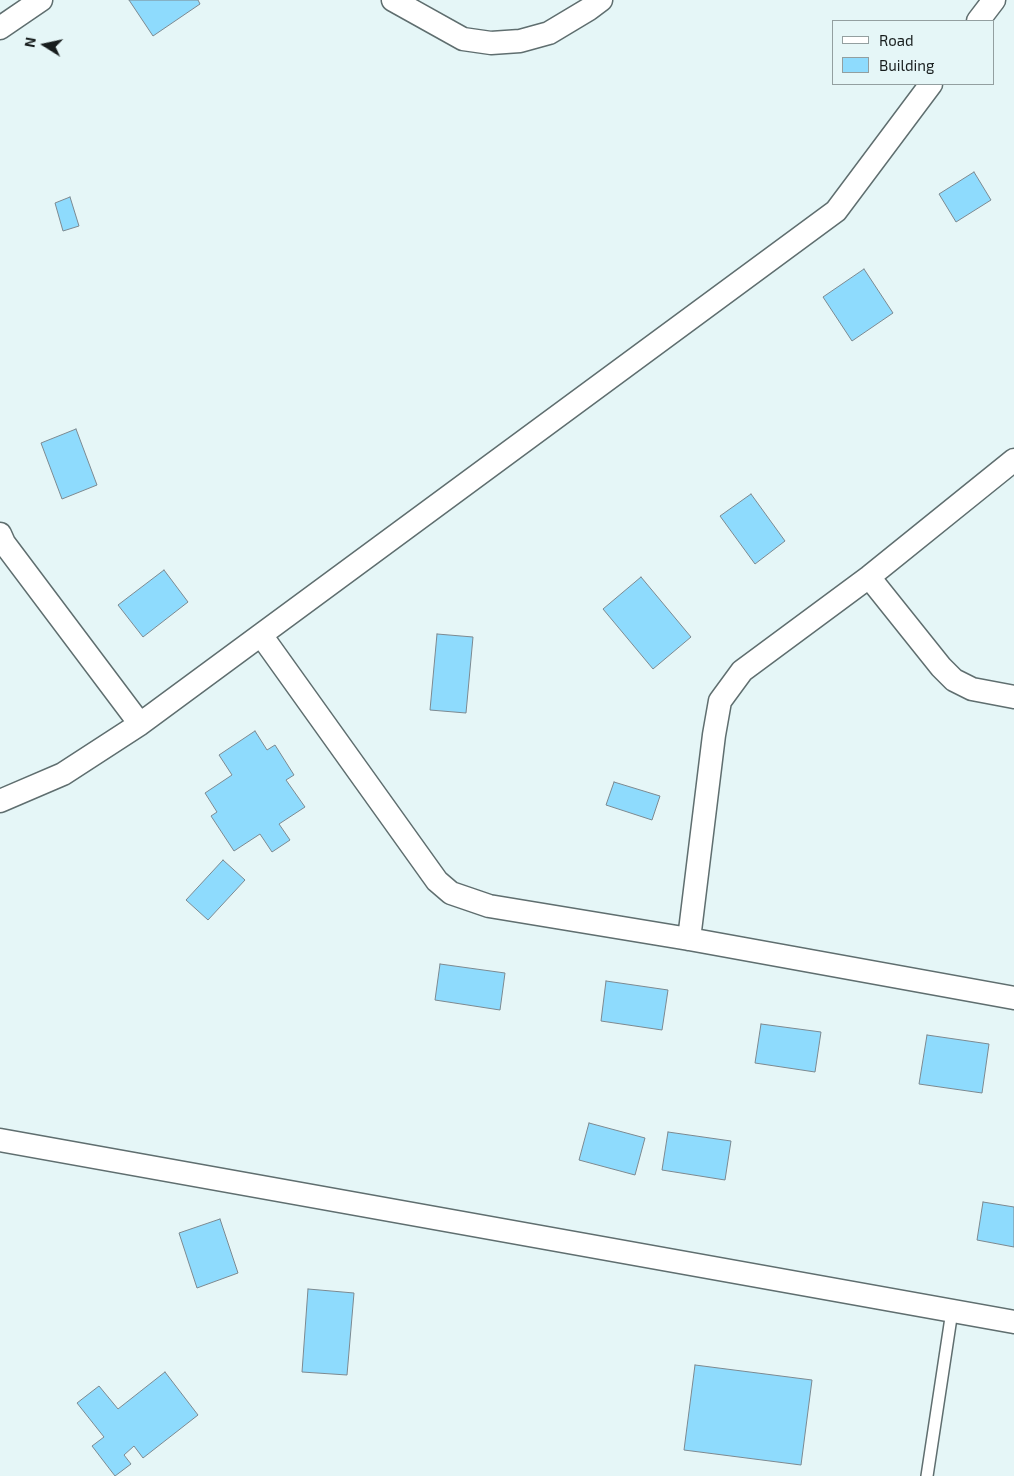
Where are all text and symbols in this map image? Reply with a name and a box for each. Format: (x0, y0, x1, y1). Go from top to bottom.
north arrow (20, 20, 70, 70)
legend (832, 20, 994, 85)
text: Road (879, 31, 914, 49)
text: N (20, 36, 39, 49)
text: Building (879, 56, 934, 74)

